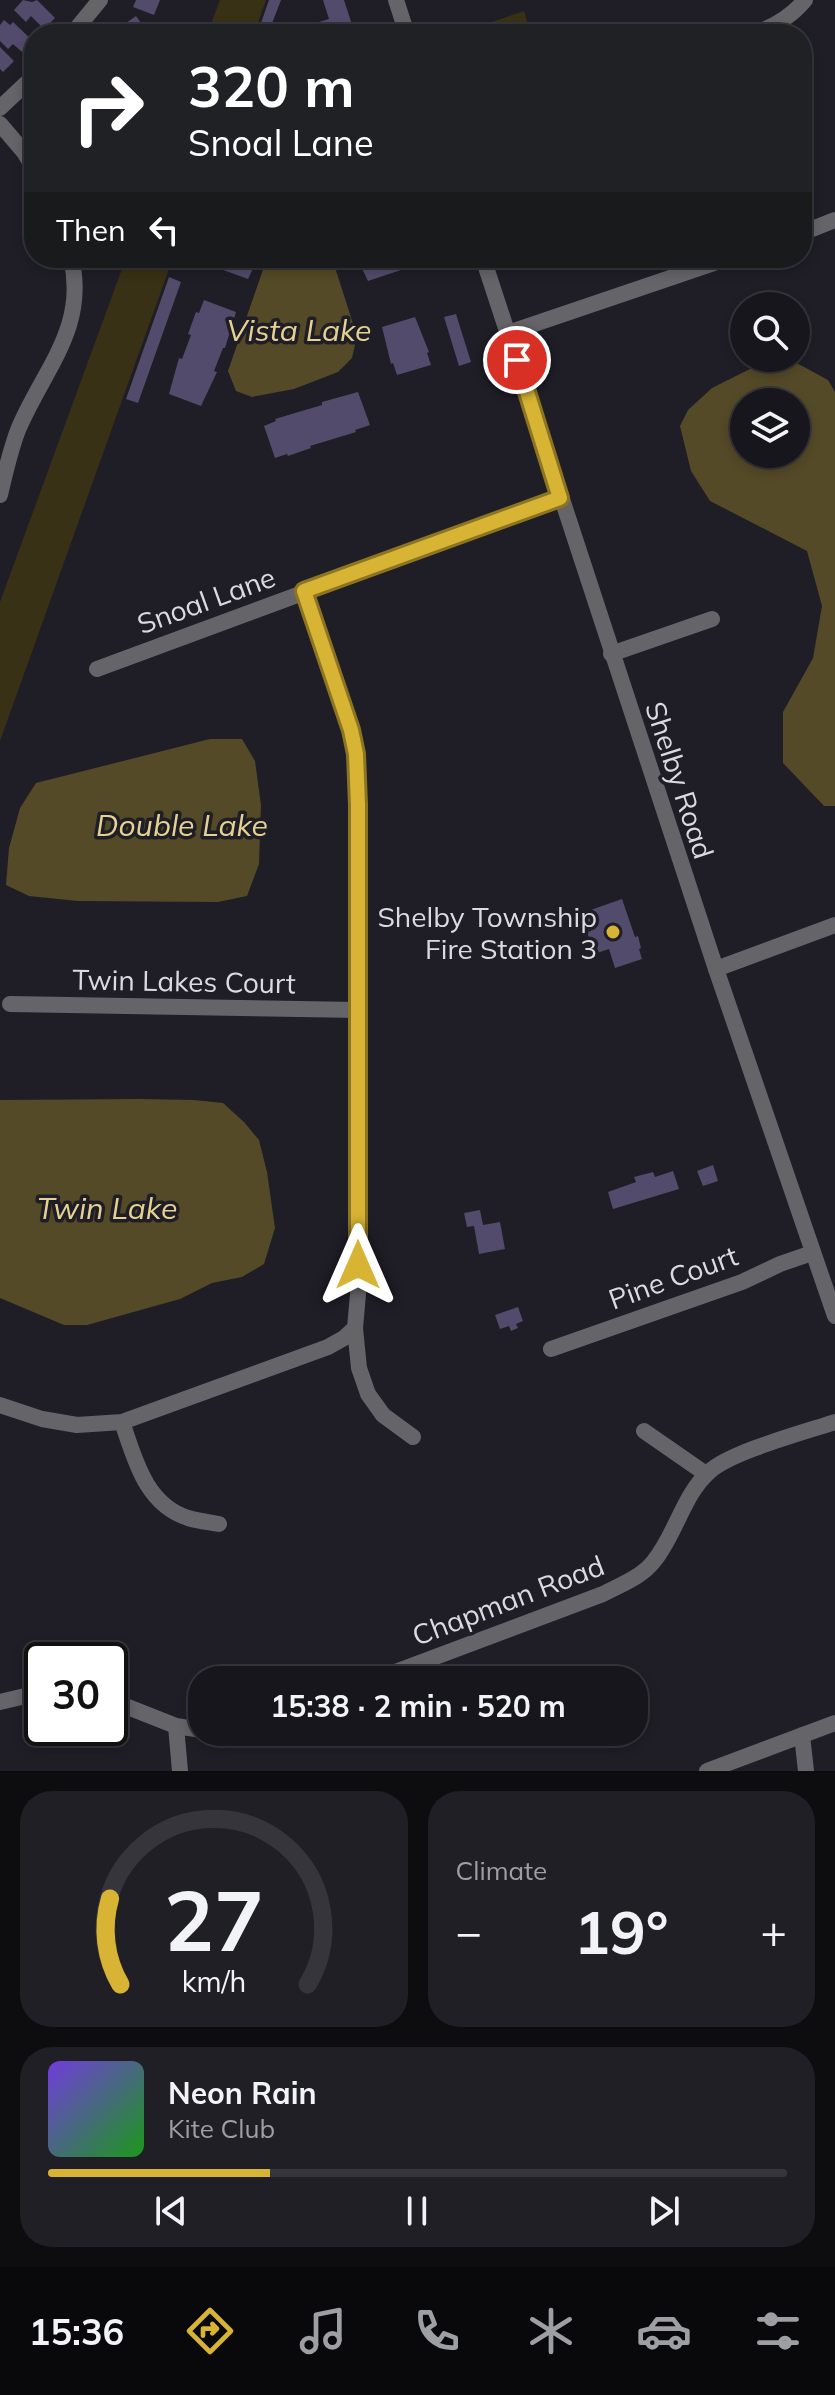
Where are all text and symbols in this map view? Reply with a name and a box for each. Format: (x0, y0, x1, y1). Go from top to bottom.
text: 320 m (188, 51, 355, 121)
icon: right (56, 56, 160, 160)
text: Snoal Lane (188, 120, 374, 165)
icon: left (142, 208, 186, 252)
text: Then (56, 211, 126, 249)
map controls (730, 292, 810, 468)
button: search (730, 292, 810, 372)
water label: Vista Lake (227, 311, 371, 349)
pin (483, 326, 551, 394)
icon: arrive (495, 338, 539, 382)
button: layers (730, 388, 810, 468)
street label: Snoal Lane (132, 559, 280, 641)
street label: Shelby Road (638, 697, 722, 863)
water label: Double Lake (96, 806, 268, 844)
place label: Shelby Township Fire Station 3 (377, 899, 597, 966)
marker: Shelby Township Fire Station 3 (604, 923, 622, 941)
street label: Twin Lakes Court (72, 962, 296, 1000)
water label: Twin Lake (37, 1189, 177, 1227)
position arrow (316, 1223, 400, 1307)
street label: Pine Court (604, 1237, 743, 1317)
street label: Chapman Road (407, 1547, 609, 1653)
speed limit sign: 30 (24, 1642, 128, 1746)
text: 15:38 · 2 min · 520 m (270, 1687, 566, 1725)
text: Climate (456, 1854, 547, 1887)
text: 27 (164, 1867, 264, 1972)
text: 19° (574, 1894, 669, 1969)
text: − (456, 1904, 482, 1959)
text: + (761, 1904, 787, 1959)
text: km/h (181, 1963, 246, 1999)
text: Neon Rain (168, 2074, 317, 2112)
text: Kite Club (168, 2112, 275, 2145)
icon: previous (149, 2189, 193, 2233)
icon: pause (395, 2189, 439, 2233)
icon: next (642, 2189, 686, 2233)
icon: directions (182, 2303, 238, 2359)
icon: music (295, 2303, 351, 2359)
icon: phone (409, 2303, 465, 2359)
icon: climate (523, 2303, 579, 2359)
icon: car (636, 2303, 692, 2359)
icon: filters (750, 2303, 806, 2359)
text: 15:36 (29, 2309, 124, 2354)

